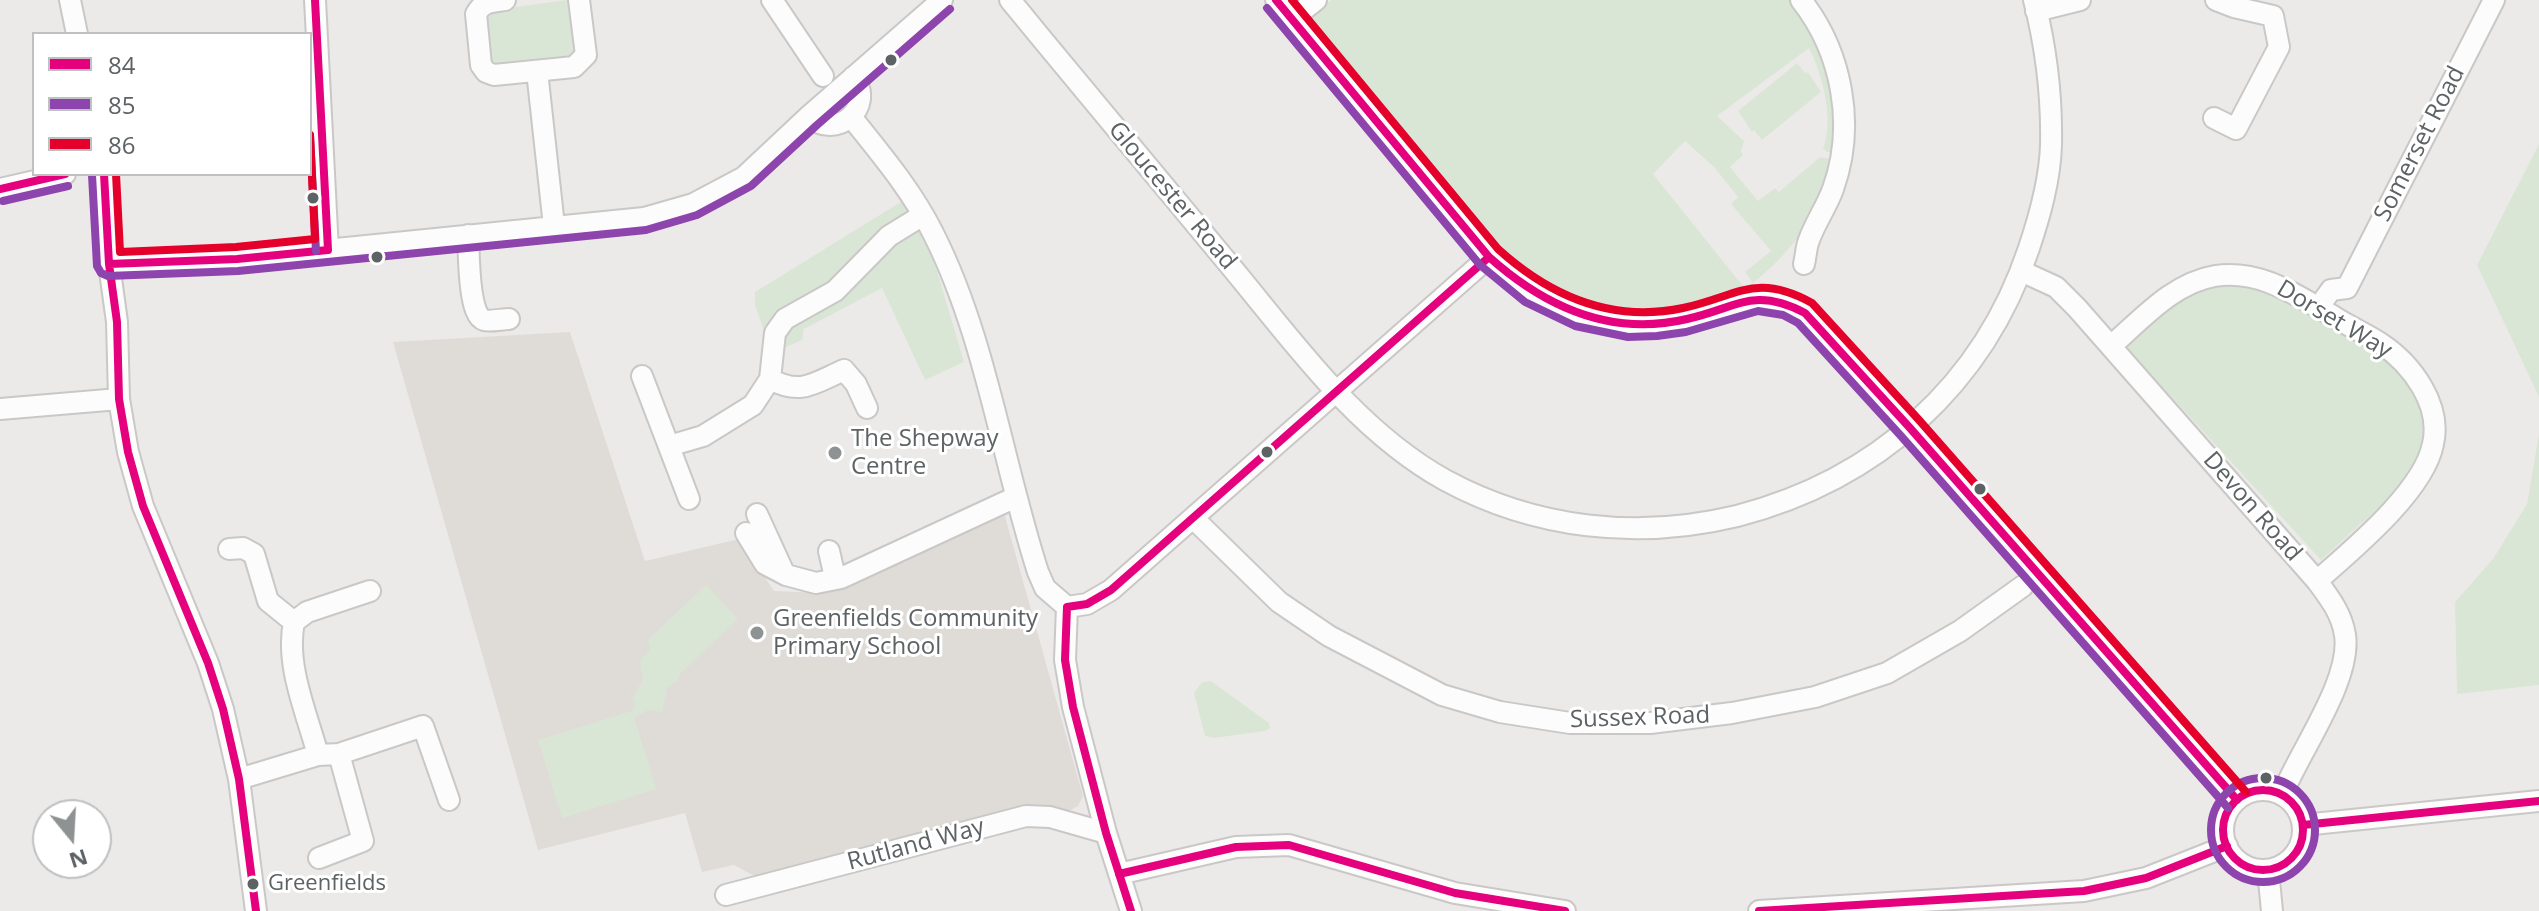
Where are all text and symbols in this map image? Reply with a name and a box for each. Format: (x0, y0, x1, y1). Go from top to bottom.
legend (32, 32, 312, 176)
text: 84 (108, 48, 135, 81)
unlabelled marker (883, 52, 899, 68)
street label: Somerset Road (2369, 62, 2471, 226)
text: 85 (108, 88, 135, 121)
street label: Gloucester Road (1102, 116, 1242, 276)
text: 86 (108, 128, 135, 161)
unlabelled marker (305, 190, 321, 206)
unlabelled marker (369, 249, 385, 265)
street label: Dorset Way (2271, 274, 2397, 366)
place label: The Shepway Centre (851, 425, 999, 481)
marker: The Shepway Centre (826, 444, 844, 462)
unlabelled marker (1259, 444, 1275, 460)
street label: Devon Road (2197, 446, 2307, 568)
unlabelled marker (1972, 481, 1988, 497)
place label: Greenfields Community Primary School (773, 605, 1038, 661)
marker: Greenfields Community Primary School (748, 624, 766, 642)
street label: Sussex Road (1569, 701, 1711, 735)
unlabelled marker (2258, 770, 2274, 786)
north arrow (32, 799, 112, 879)
street label: Rutland Way (844, 813, 988, 877)
text: N (66, 843, 92, 877)
place label: Greenfields (268, 871, 386, 897)
marker: Greenfields (245, 876, 261, 892)

